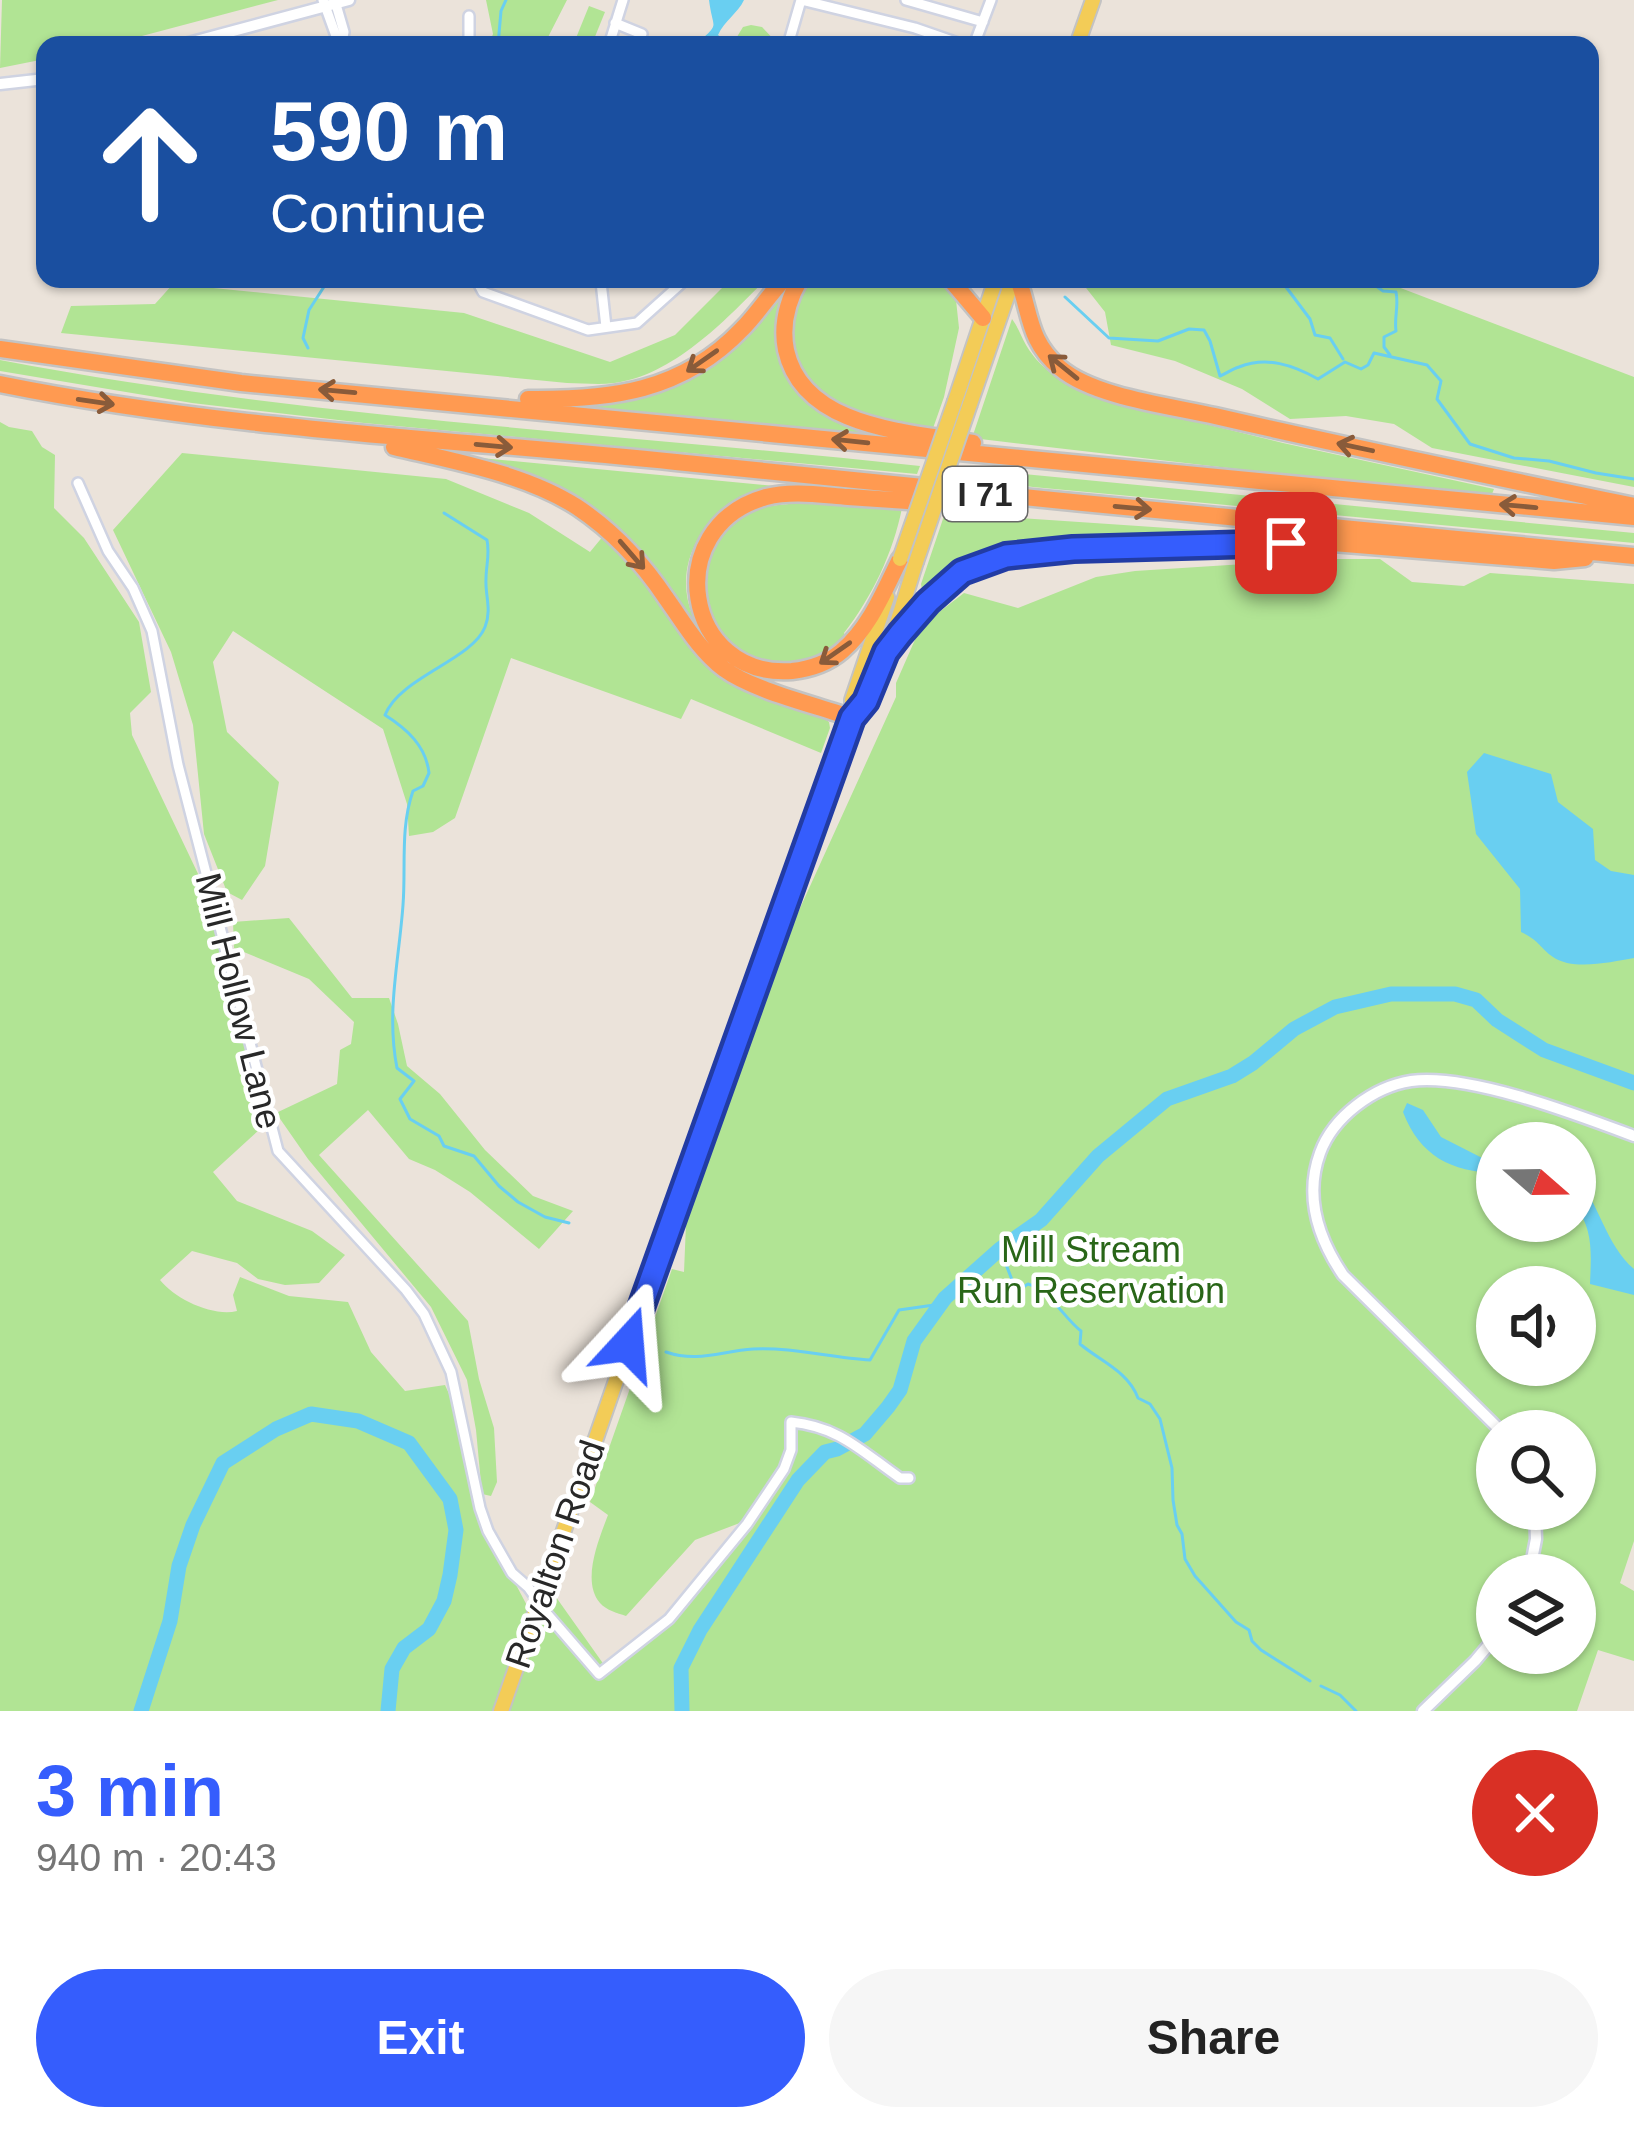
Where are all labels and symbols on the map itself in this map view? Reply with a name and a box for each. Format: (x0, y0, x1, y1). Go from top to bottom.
one-way arrow (686, 348, 719, 373)
one-way arrow (1048, 354, 1079, 381)
one-way arrow (318, 379, 357, 402)
one-way arrow (75, 391, 114, 414)
one-way arrow (832, 429, 871, 452)
one-way arrow (474, 435, 513, 458)
one-way arrow (1337, 435, 1375, 458)
road number: I 71 (943, 467, 1027, 521)
pin (1235, 492, 1337, 594)
one-way arrow (1499, 494, 1538, 517)
one-way arrow (1113, 497, 1152, 520)
one-way arrow (618, 539, 645, 570)
one-way arrow (819, 640, 851, 665)
street label: Mill Hollow Lane (187, 869, 291, 1133)
north arrow (1476, 1122, 1596, 1242)
park label: Mill Stream Run Reservation (957, 1229, 1225, 1311)
position arrow (565, 1281, 691, 1407)
street label: Royalton Road (497, 1435, 613, 1673)

